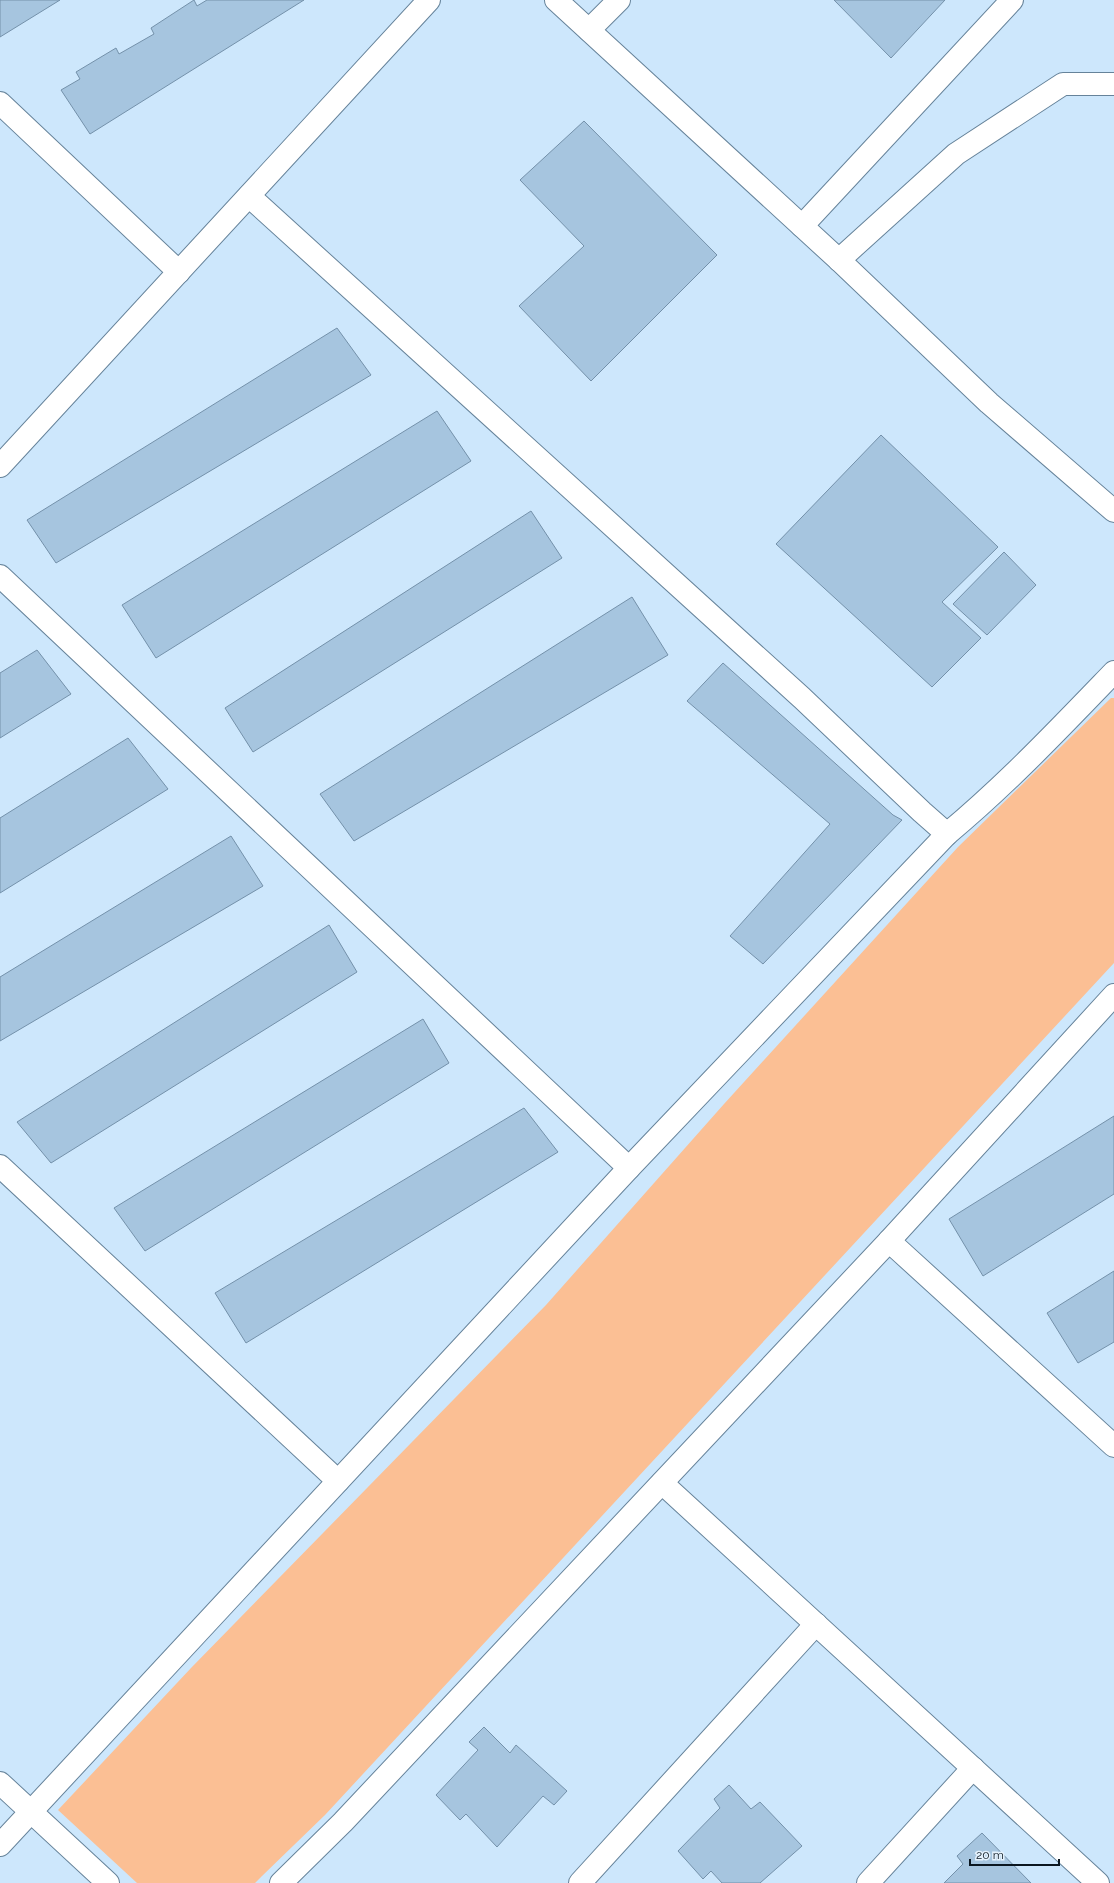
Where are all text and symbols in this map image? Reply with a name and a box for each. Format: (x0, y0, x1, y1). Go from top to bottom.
scale bar (970, 1841, 1059, 1867)
text: 20 m (976, 1848, 1004, 1862)

